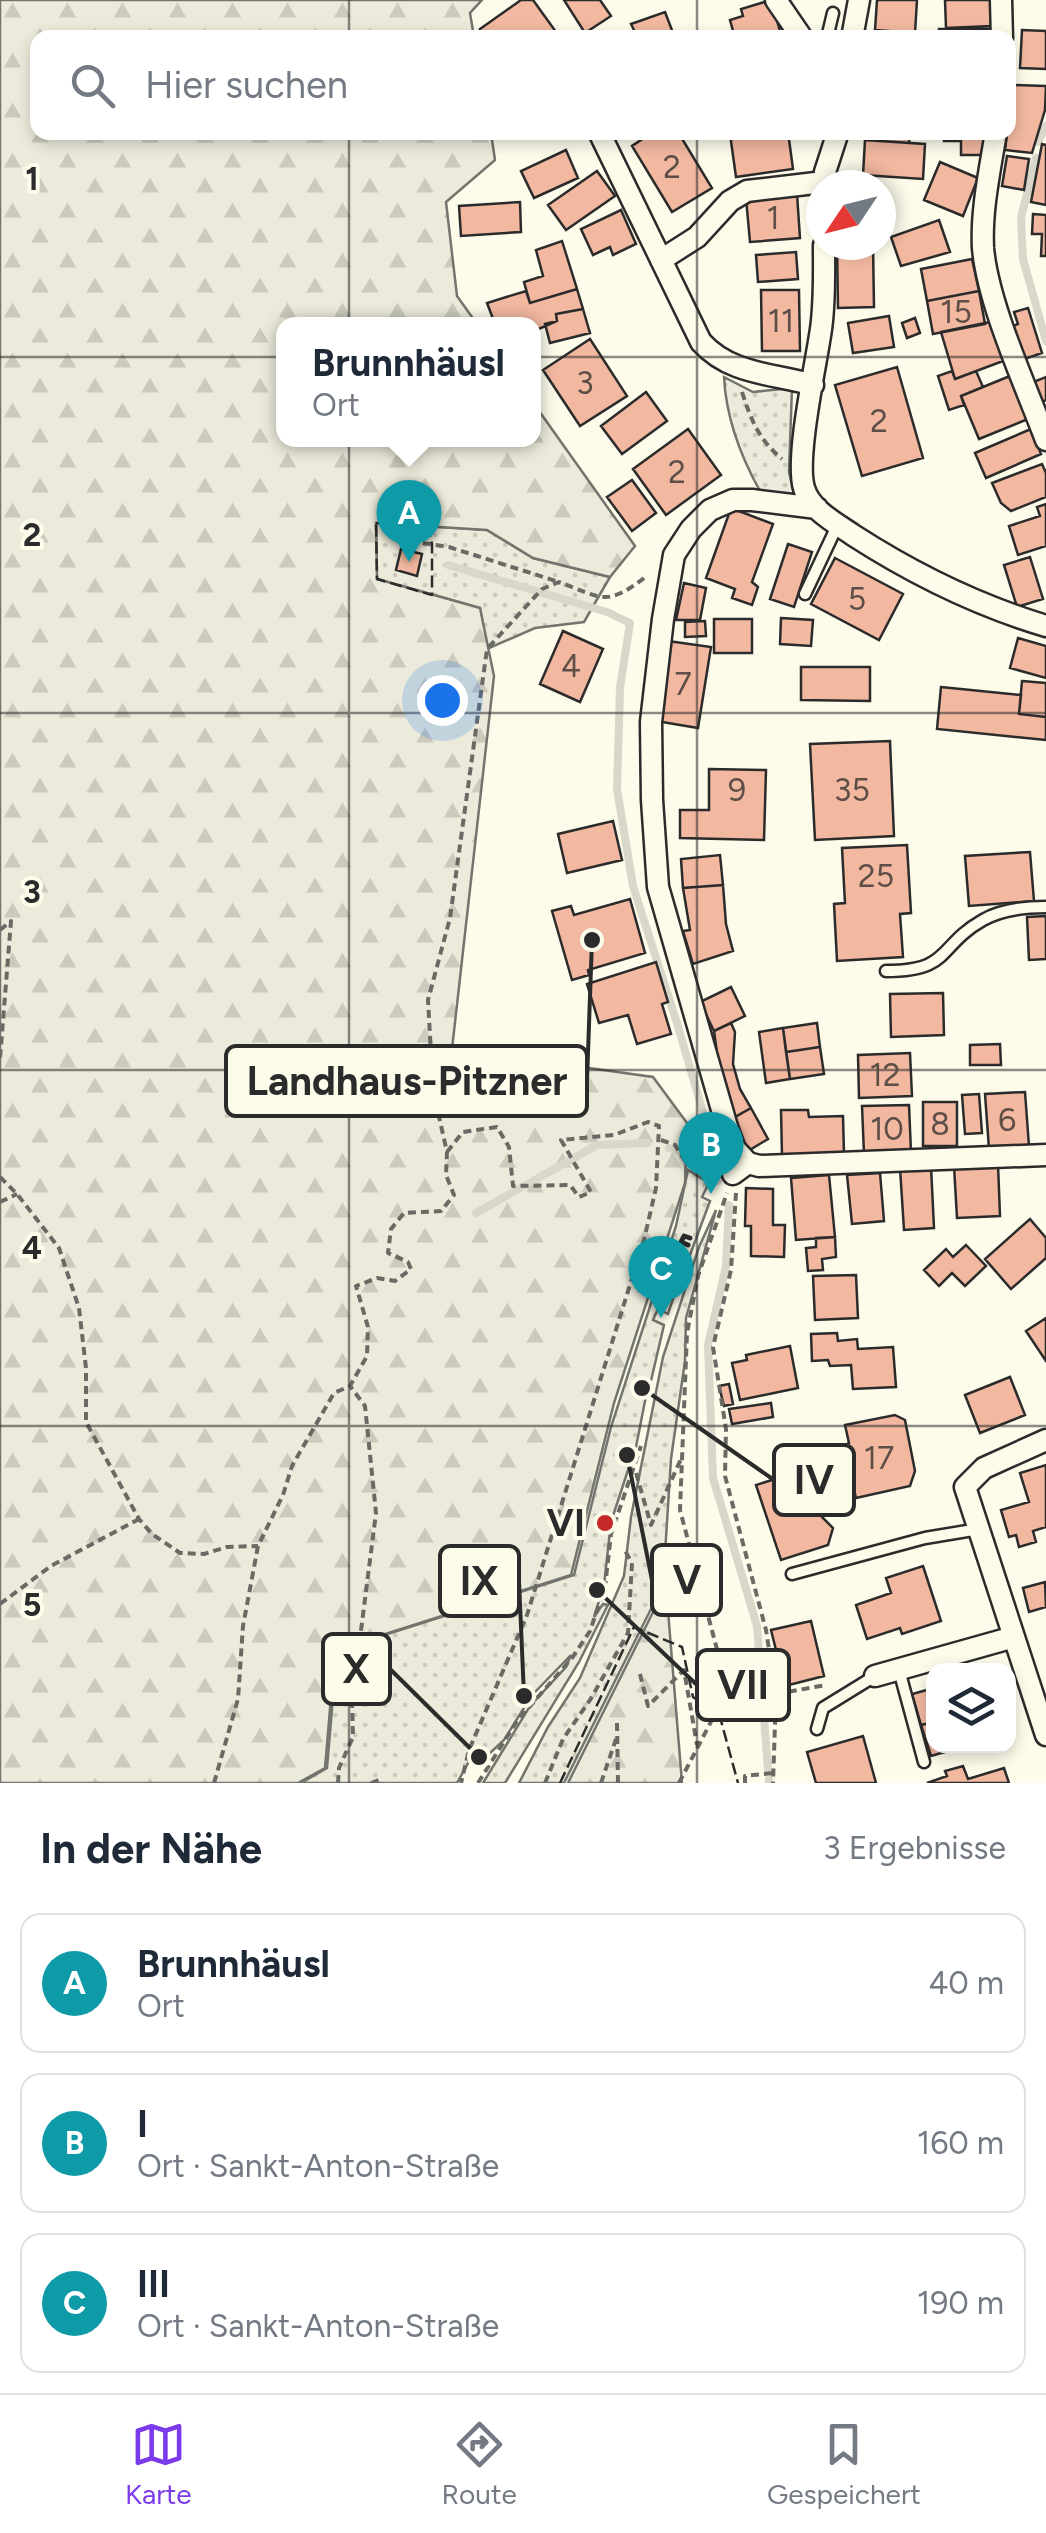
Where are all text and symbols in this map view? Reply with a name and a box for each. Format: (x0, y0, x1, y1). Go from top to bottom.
search box (30, 30, 1016, 140)
icon: search (65, 58, 120, 113)
text: Hier suchen (145, 62, 348, 108)
house number: 2 (663, 148, 681, 186)
text: 1 (25, 160, 39, 198)
north arrow (806, 170, 896, 260)
house number: 1 (766, 199, 780, 237)
house number: 15 (940, 293, 972, 331)
house number: 11 (768, 302, 794, 340)
popup (276, 317, 541, 447)
text: Brunnhäusl (312, 340, 505, 386)
house number: 3 (576, 364, 594, 402)
text: Ort (312, 386, 360, 424)
house number: 2 (870, 402, 888, 440)
house number: 2 (668, 453, 686, 491)
pin: A (376, 480, 442, 562)
text: 2 (23, 516, 41, 554)
house number: 5 (848, 580, 866, 618)
house number: 4 (561, 647, 581, 685)
house number: 7 (674, 665, 692, 703)
your location (417, 675, 468, 726)
house number: 9 (728, 771, 746, 809)
house number: 35 (834, 771, 870, 809)
house number: 25 (858, 857, 894, 895)
text: 3 (23, 873, 41, 911)
callout: Landhaus-Pitzner (226, 1046, 587, 1116)
house number: 12 (869, 1056, 901, 1094)
text: Landhaus-Pitzner (247, 1057, 567, 1105)
house number: 6 (998, 1101, 1016, 1139)
house number: 8 (930, 1105, 950, 1143)
house number: 10 (870, 1110, 904, 1148)
pin: B (678, 1112, 744, 1194)
text: 4 (22, 1229, 42, 1267)
pin: C (628, 1236, 694, 1318)
house number: 17 (864, 1439, 894, 1477)
callout: IV (774, 1445, 854, 1515)
text: IV (794, 1456, 834, 1504)
place label: VI (547, 1500, 585, 1546)
marker: VI (594, 1512, 616, 1534)
callout: V (652, 1545, 721, 1615)
callout: IX (440, 1546, 519, 1616)
text: V (673, 1556, 702, 1604)
text: IX (460, 1557, 498, 1605)
text: 5 (23, 1586, 41, 1624)
callout: X (323, 1634, 390, 1704)
text: X (342, 1645, 370, 1693)
callout: VII (697, 1650, 789, 1720)
text: VII (717, 1661, 769, 1709)
map controls (926, 1663, 1016, 1753)
button: layers (926, 1663, 1016, 1753)
text: In der Nähe (40, 1823, 262, 1874)
text: 3 Ergebnisse (823, 1829, 1006, 1867)
text: Brunnhäusl (137, 1941, 330, 1987)
text: A (63, 1964, 86, 2002)
text: 40 m (928, 1964, 1004, 2002)
text: Ort (137, 1987, 185, 2025)
text: I (137, 2101, 148, 2147)
text: B (65, 2124, 84, 2162)
text: 160 m (917, 2124, 1004, 2162)
text: Ort · Sankt-Anton-Straße (137, 2147, 499, 2185)
text: III (137, 2261, 170, 2307)
text: C (63, 2284, 86, 2322)
text: 190 m (917, 2284, 1004, 2322)
text: Ort · Sankt-Anton-Straße (137, 2307, 499, 2345)
tab: Karte (125, 2417, 191, 2511)
tab: Route (442, 2417, 517, 2511)
tab: Gespeichert (767, 2417, 921, 2511)

